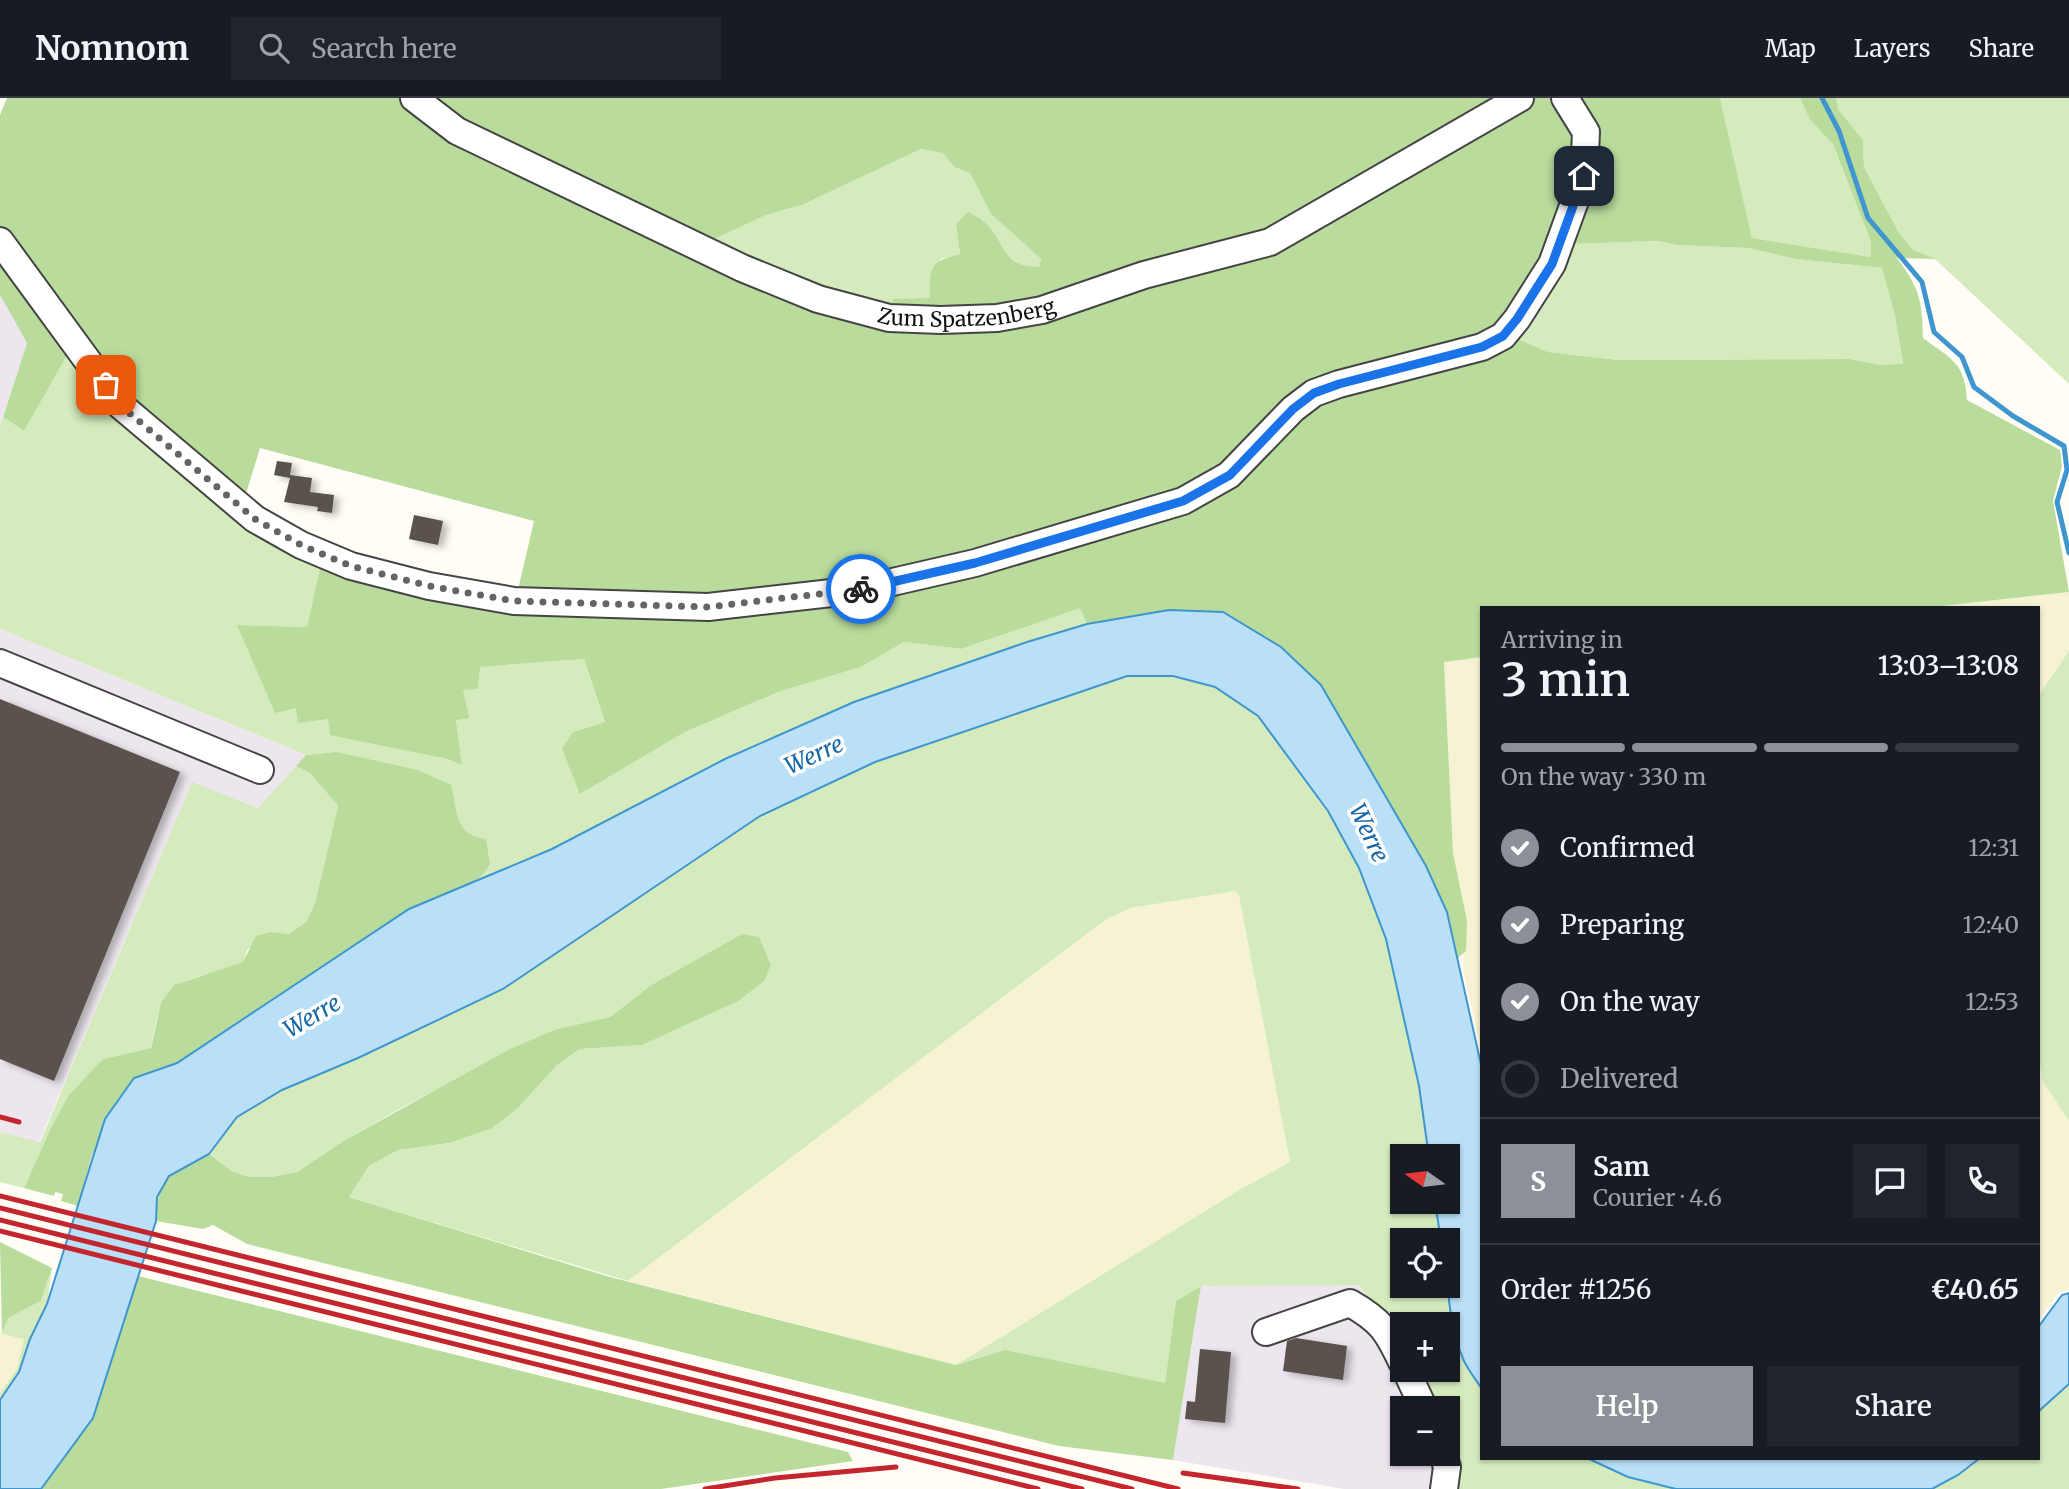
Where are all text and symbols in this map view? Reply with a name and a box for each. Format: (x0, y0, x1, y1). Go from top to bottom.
search box (231, 17, 721, 80)
text: Nomnom (35, 28, 189, 69)
icon: search (255, 29, 293, 67)
text: Search here (311, 32, 457, 65)
text: Map (1765, 33, 1816, 64)
text: Layers (1854, 33, 1930, 64)
text: Share (1968, 33, 2034, 64)
pin (1554, 146, 1614, 206)
icon: home (1565, 157, 1603, 195)
street label: Zum Spatzenberg (875, 292, 1059, 333)
pin (76, 355, 136, 415)
icon: bag (87, 366, 125, 404)
courier (826, 554, 896, 624)
icon: bike (842, 570, 880, 608)
text: Arriving in (1501, 625, 1623, 654)
text: 13:03–13:08 (1878, 649, 2019, 682)
text: 3 min (1501, 651, 1630, 709)
water label: Werre (780, 729, 848, 780)
text: On the way · 330 m (1501, 762, 1706, 791)
water label: Werre (1343, 799, 1396, 867)
icon: check (1501, 829, 1539, 867)
text: Confirmed (1560, 831, 1695, 864)
text: 12:31 (1968, 833, 2019, 862)
icon: check (1501, 906, 1539, 944)
text: Preparing (1560, 908, 1684, 941)
text: 12:40 (1963, 910, 2019, 939)
icon: check (1501, 983, 1539, 1021)
text: On the way (1560, 985, 1700, 1018)
text: 12:53 (1965, 987, 2019, 1016)
water label: Werre (278, 988, 346, 1043)
text: Delivered (1560, 1062, 1679, 1095)
north arrow (1390, 1144, 1460, 1214)
map controls (1390, 1144, 1460, 1466)
button: chat (1853, 1144, 1927, 1218)
button: phone (1945, 1144, 2019, 1218)
text: Sam (1593, 1150, 1650, 1183)
text: S (1530, 1165, 1546, 1198)
text: Courier · 4.6 (1593, 1183, 1722, 1212)
button: locate (1390, 1228, 1460, 1298)
text: Order #1256 (1501, 1273, 1652, 1306)
text: €40.65 (1931, 1273, 2019, 1306)
button: + (1390, 1312, 1460, 1382)
button: Help (1501, 1366, 1753, 1446)
button: Share (1767, 1366, 2019, 1446)
button: − (1390, 1396, 1460, 1466)

